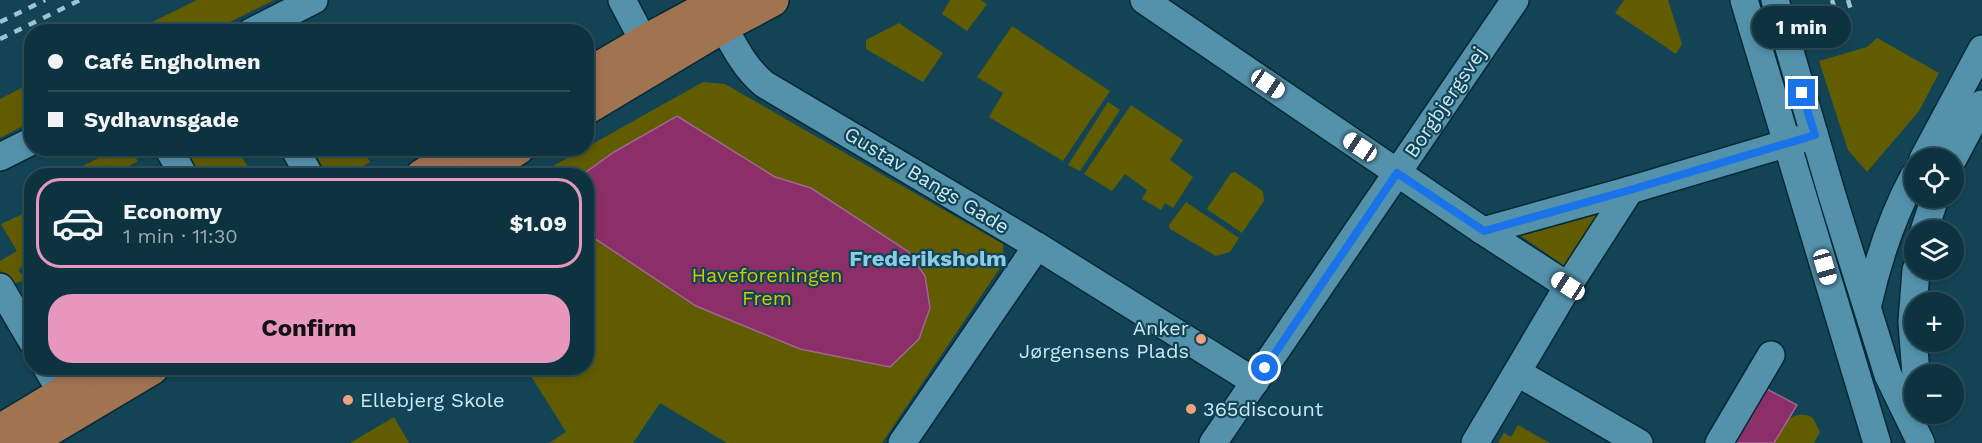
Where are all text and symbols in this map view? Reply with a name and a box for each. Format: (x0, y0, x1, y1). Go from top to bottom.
callout: 1 min (1752, 6, 1852, 48)
text: 1 min (1776, 15, 1827, 39)
street label: Borgbjergsvej (1399, 42, 1491, 162)
text: Café Engholmen (84, 49, 261, 74)
car (1248, 66, 1288, 102)
route end (1788, 79, 1815, 106)
text: Sydhavnsgade (84, 107, 239, 132)
street label: Gustav Bangs Gade (840, 121, 1014, 239)
car (1340, 129, 1380, 165)
map controls (1904, 148, 1964, 424)
button: locate (1904, 148, 1964, 208)
icon: car (51, 196, 105, 250)
text: Economy (123, 199, 222, 224)
text: $1.09 (510, 211, 567, 236)
button: layers (1904, 220, 1964, 280)
text: 1 min · 11:30 (123, 224, 238, 248)
district label: Frederiksholm (849, 246, 1007, 271)
car (1811, 247, 1839, 287)
park label: Haveforeningen Frem (692, 263, 842, 310)
car (1548, 269, 1588, 303)
button: + (1904, 292, 1964, 352)
button: Confirm (48, 294, 570, 363)
place label: Anker Jørgensens Plads (1019, 316, 1189, 363)
marker: Anker Jørgensens Plads (1194, 332, 1208, 346)
route start (1251, 354, 1278, 381)
button: − (1904, 364, 1964, 424)
place label: Ellebjerg Skole (360, 388, 505, 412)
marker: Ellebjerg Skole (341, 393, 355, 407)
place label: 365discount (1203, 397, 1324, 421)
marker: 365discount (1184, 402, 1198, 416)

